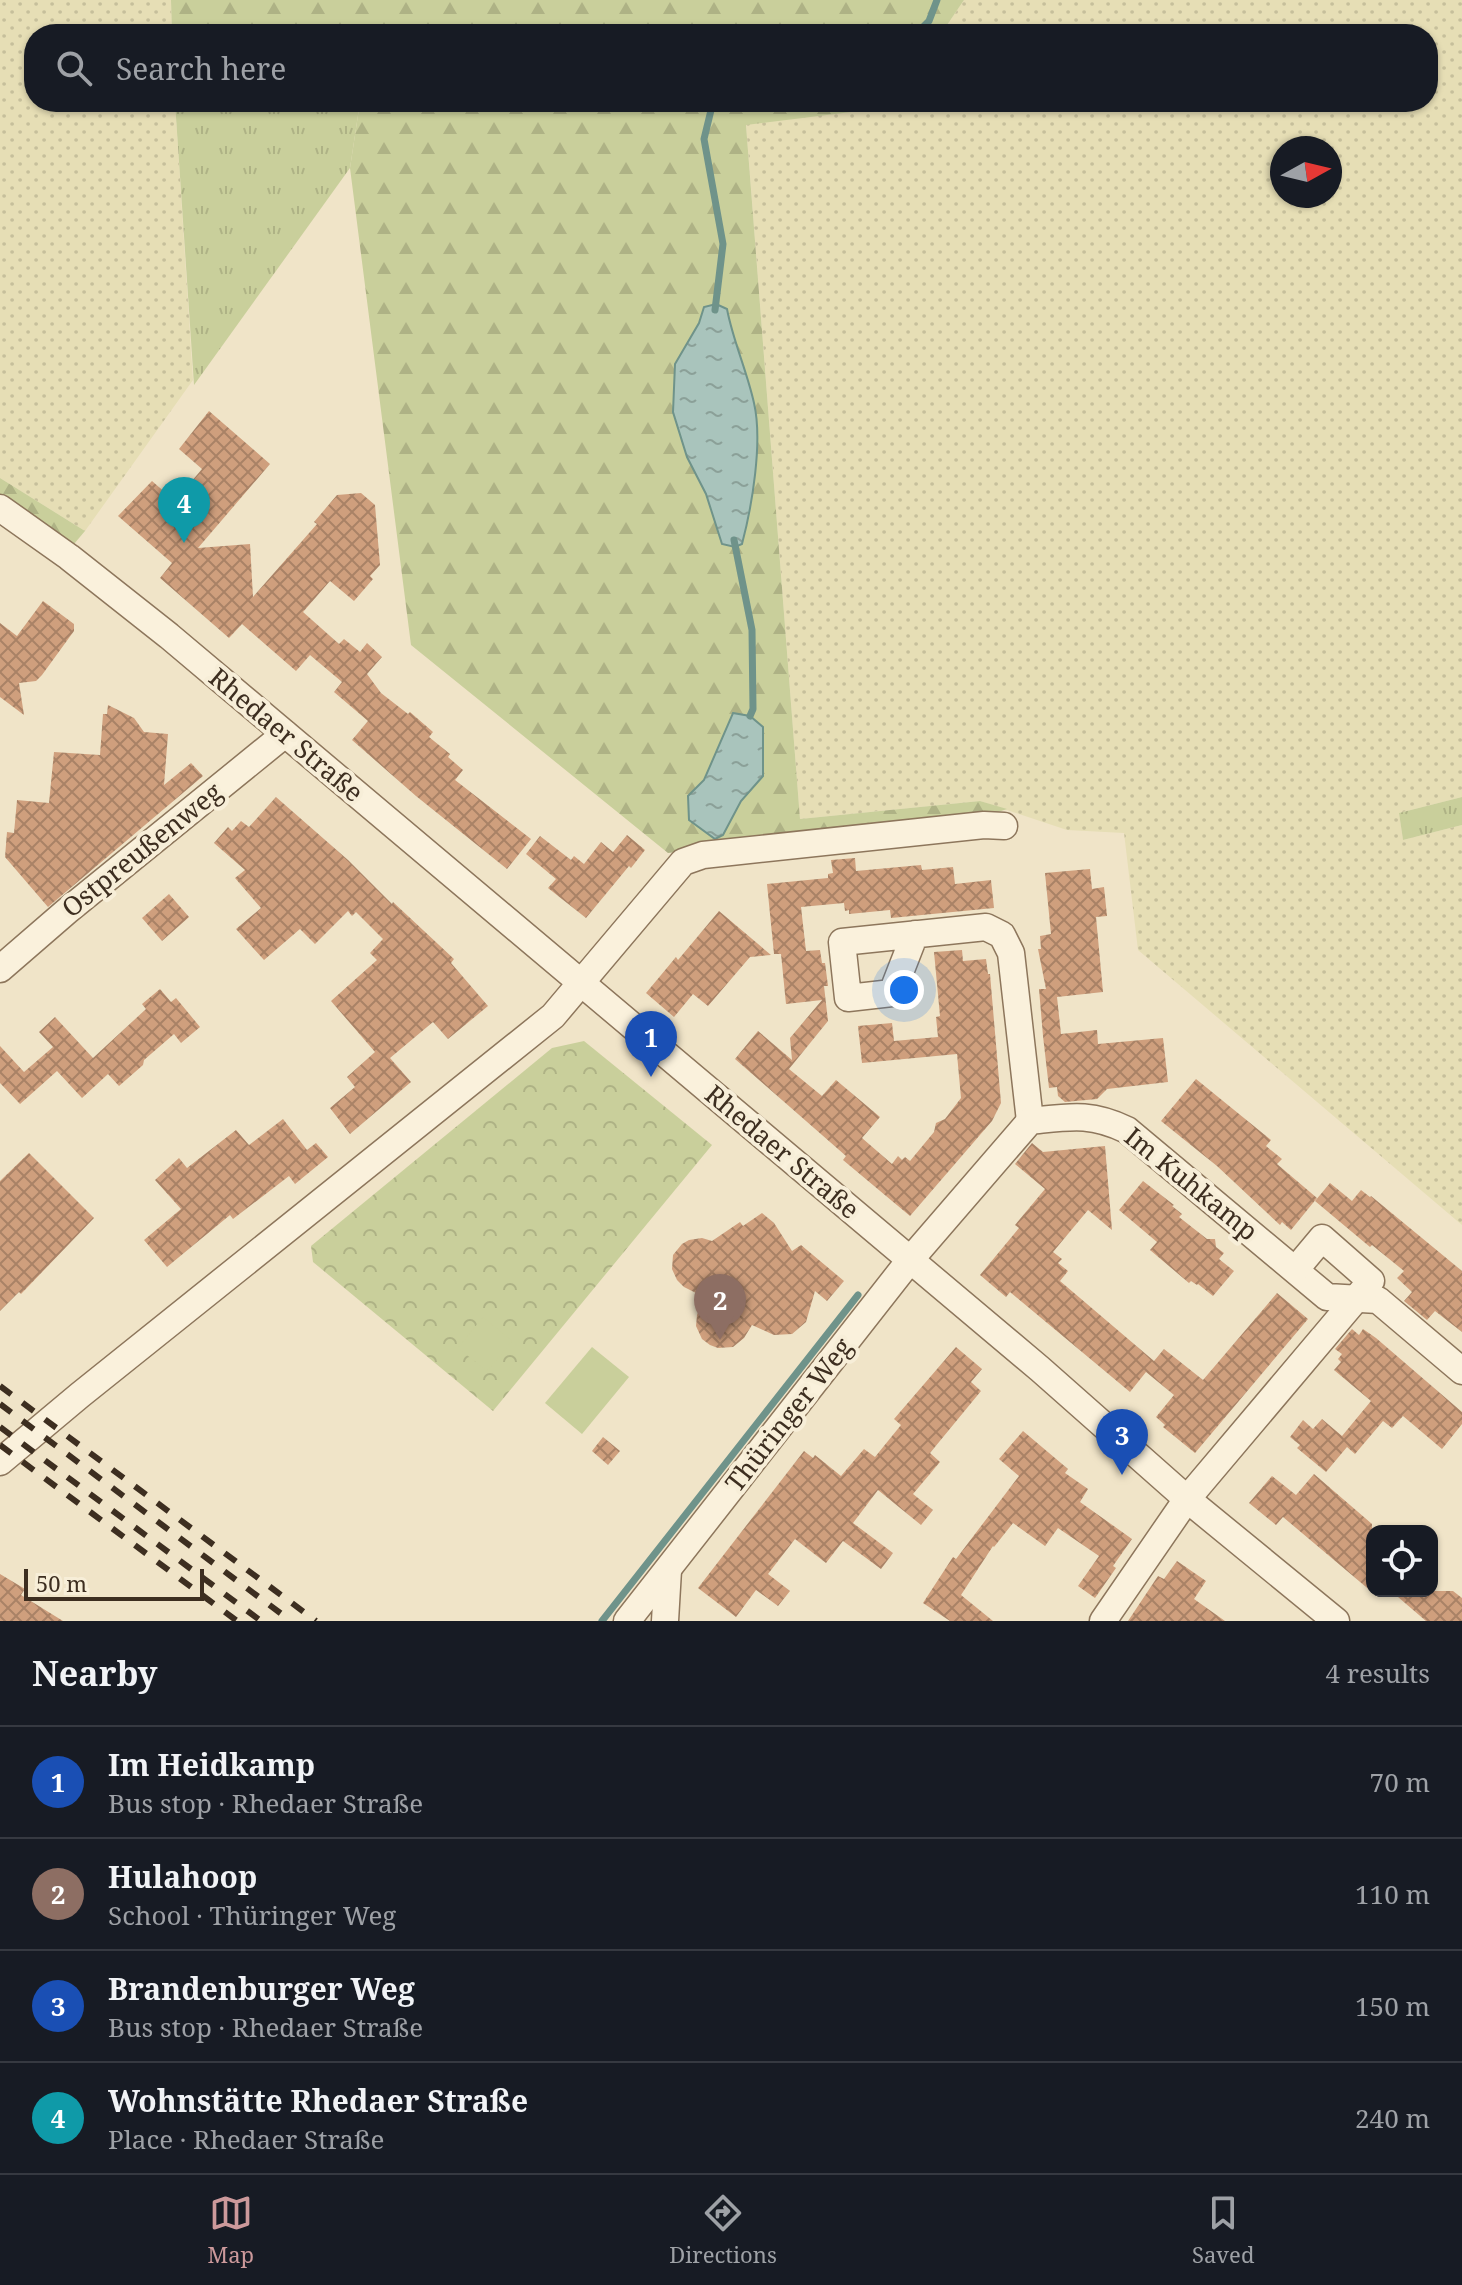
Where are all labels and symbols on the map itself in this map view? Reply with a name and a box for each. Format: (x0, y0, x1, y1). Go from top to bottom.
north arrow (1270, 136, 1342, 208)
pin: 4 (158, 477, 210, 543)
street label: Rhedaer Straße (202, 659, 372, 810)
street label: Ostpreußenweg (54, 773, 229, 925)
your location (884, 970, 924, 1010)
pin: 1 (625, 1011, 677, 1077)
street label: Rhedaer Straße (698, 1076, 868, 1227)
street label: Im Kuhkamp (1117, 1118, 1266, 1248)
pin: 2 (694, 1274, 746, 1340)
street label: Thüringer Weg (717, 1330, 860, 1499)
pin: 3 (1096, 1409, 1148, 1475)
scale bar (24, 1565, 204, 1601)

